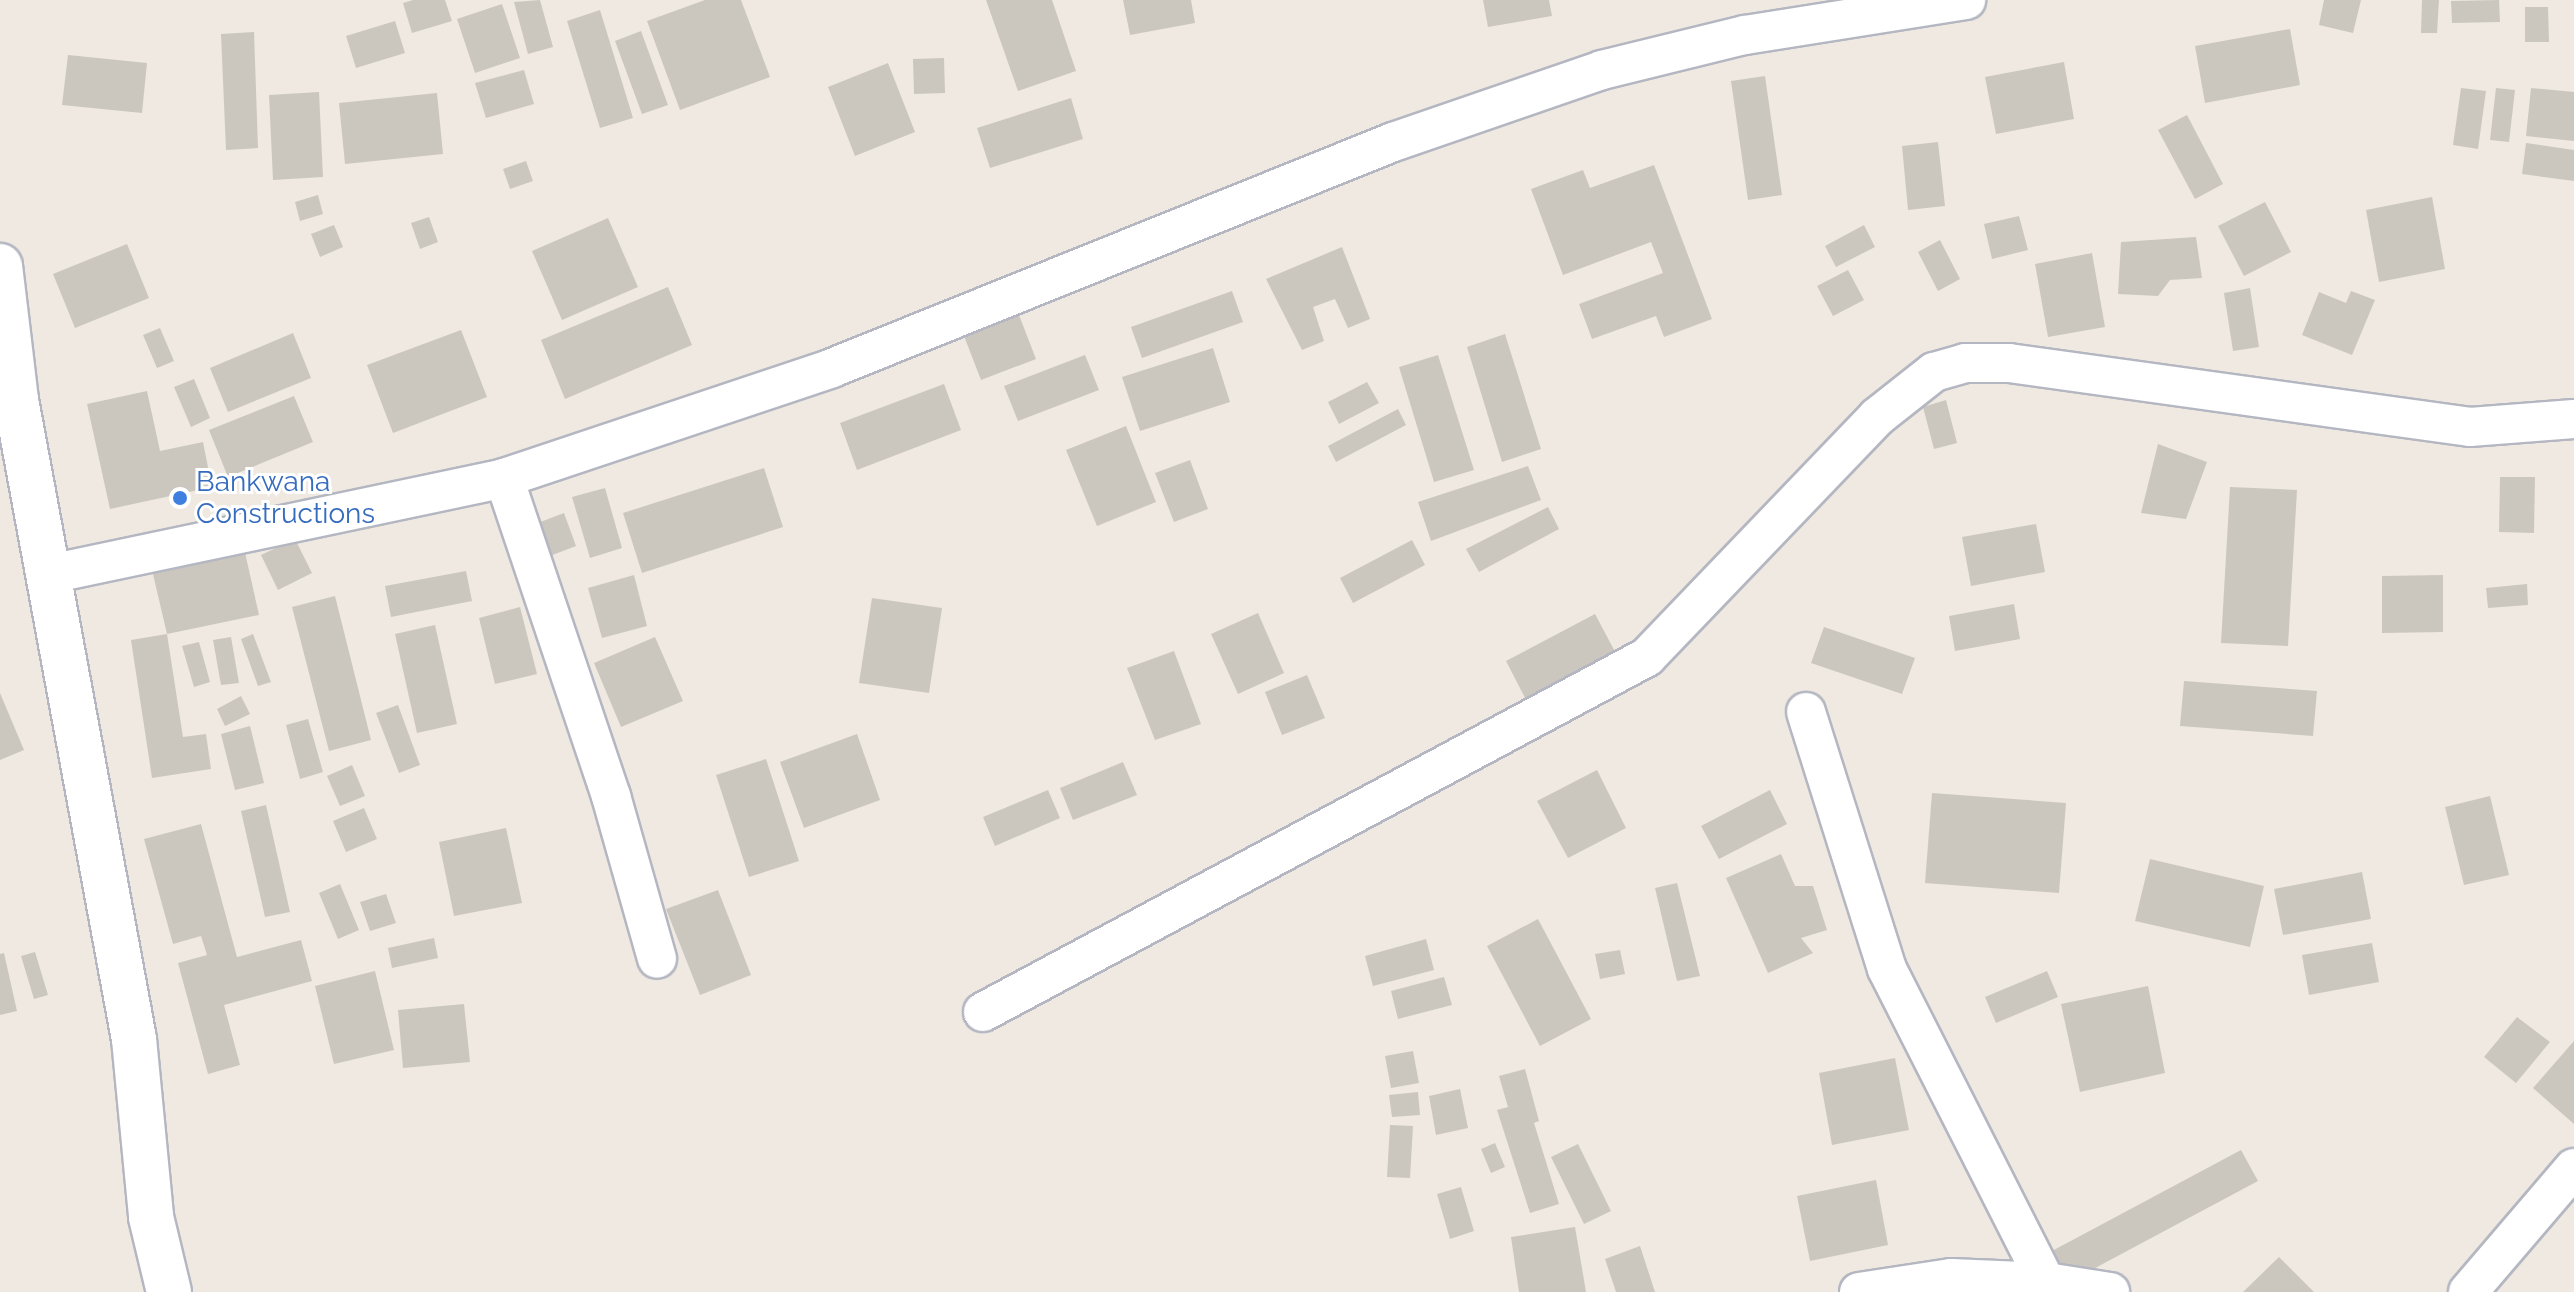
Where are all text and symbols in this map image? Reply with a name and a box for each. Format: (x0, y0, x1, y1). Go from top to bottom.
place label: Bankwana Constructions (196, 465, 375, 531)
marker: Bankwana Constructions (171, 489, 189, 507)

